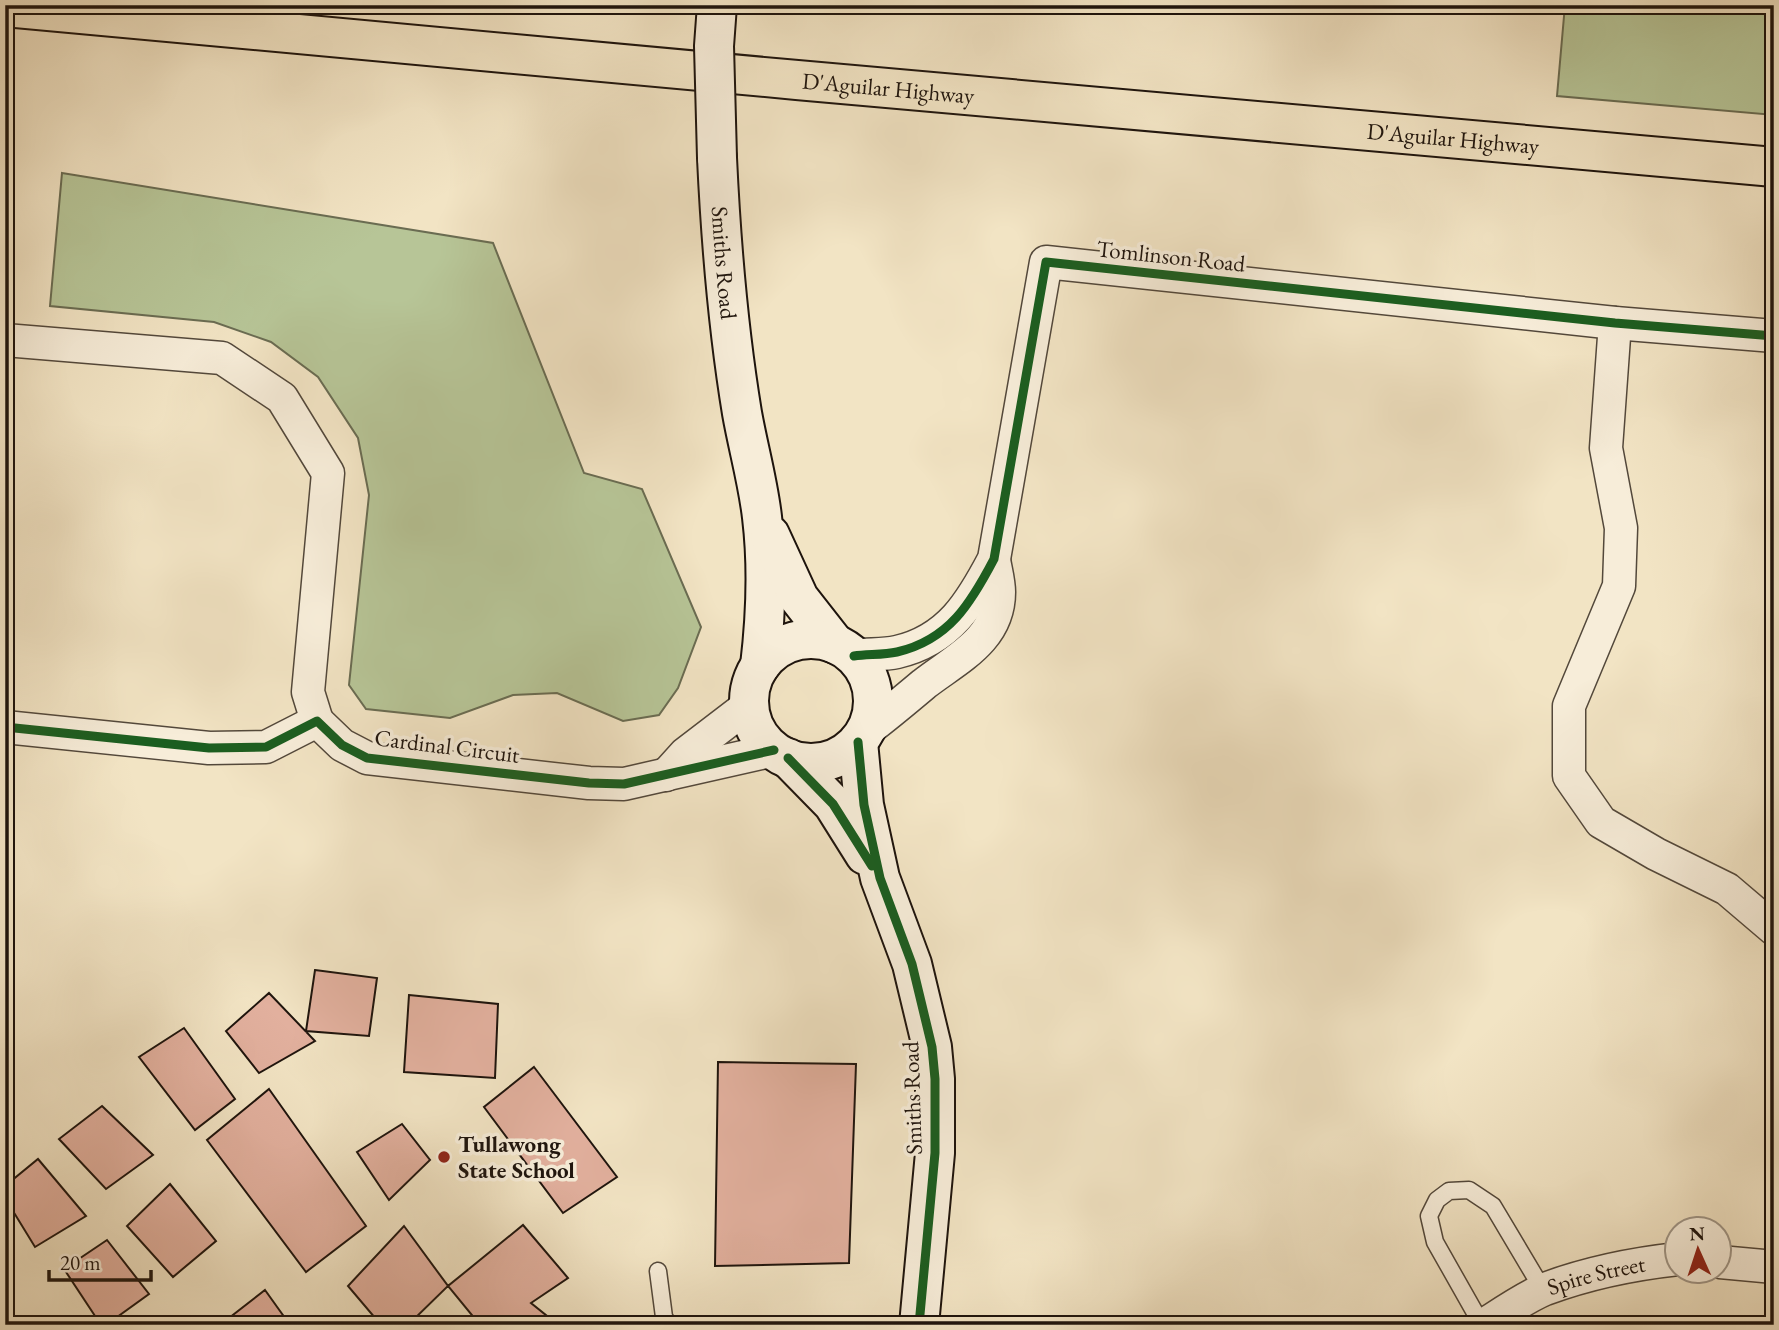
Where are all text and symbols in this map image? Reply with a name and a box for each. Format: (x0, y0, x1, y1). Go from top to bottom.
street label: D'Aguilar Highway (801, 66, 977, 111)
street label: D'Aguilar Highway (1366, 116, 1541, 161)
street label: Smiths Road (705, 205, 744, 321)
street label: Tomlinson Road (1095, 233, 1247, 279)
street label: Cardinal Circuit (373, 722, 522, 770)
street label: Smiths Road (895, 1040, 929, 1155)
place label: Tullawong State School (458, 1129, 575, 1185)
marker: Tullawong State School (436, 1149, 452, 1165)
north arrow (1664, 1214, 1734, 1284)
text: N (1689, 1221, 1706, 1246)
scale bar (49, 1239, 150, 1283)
street label: Spire Street (1543, 1248, 1648, 1302)
text: 20 m (60, 1249, 101, 1276)

